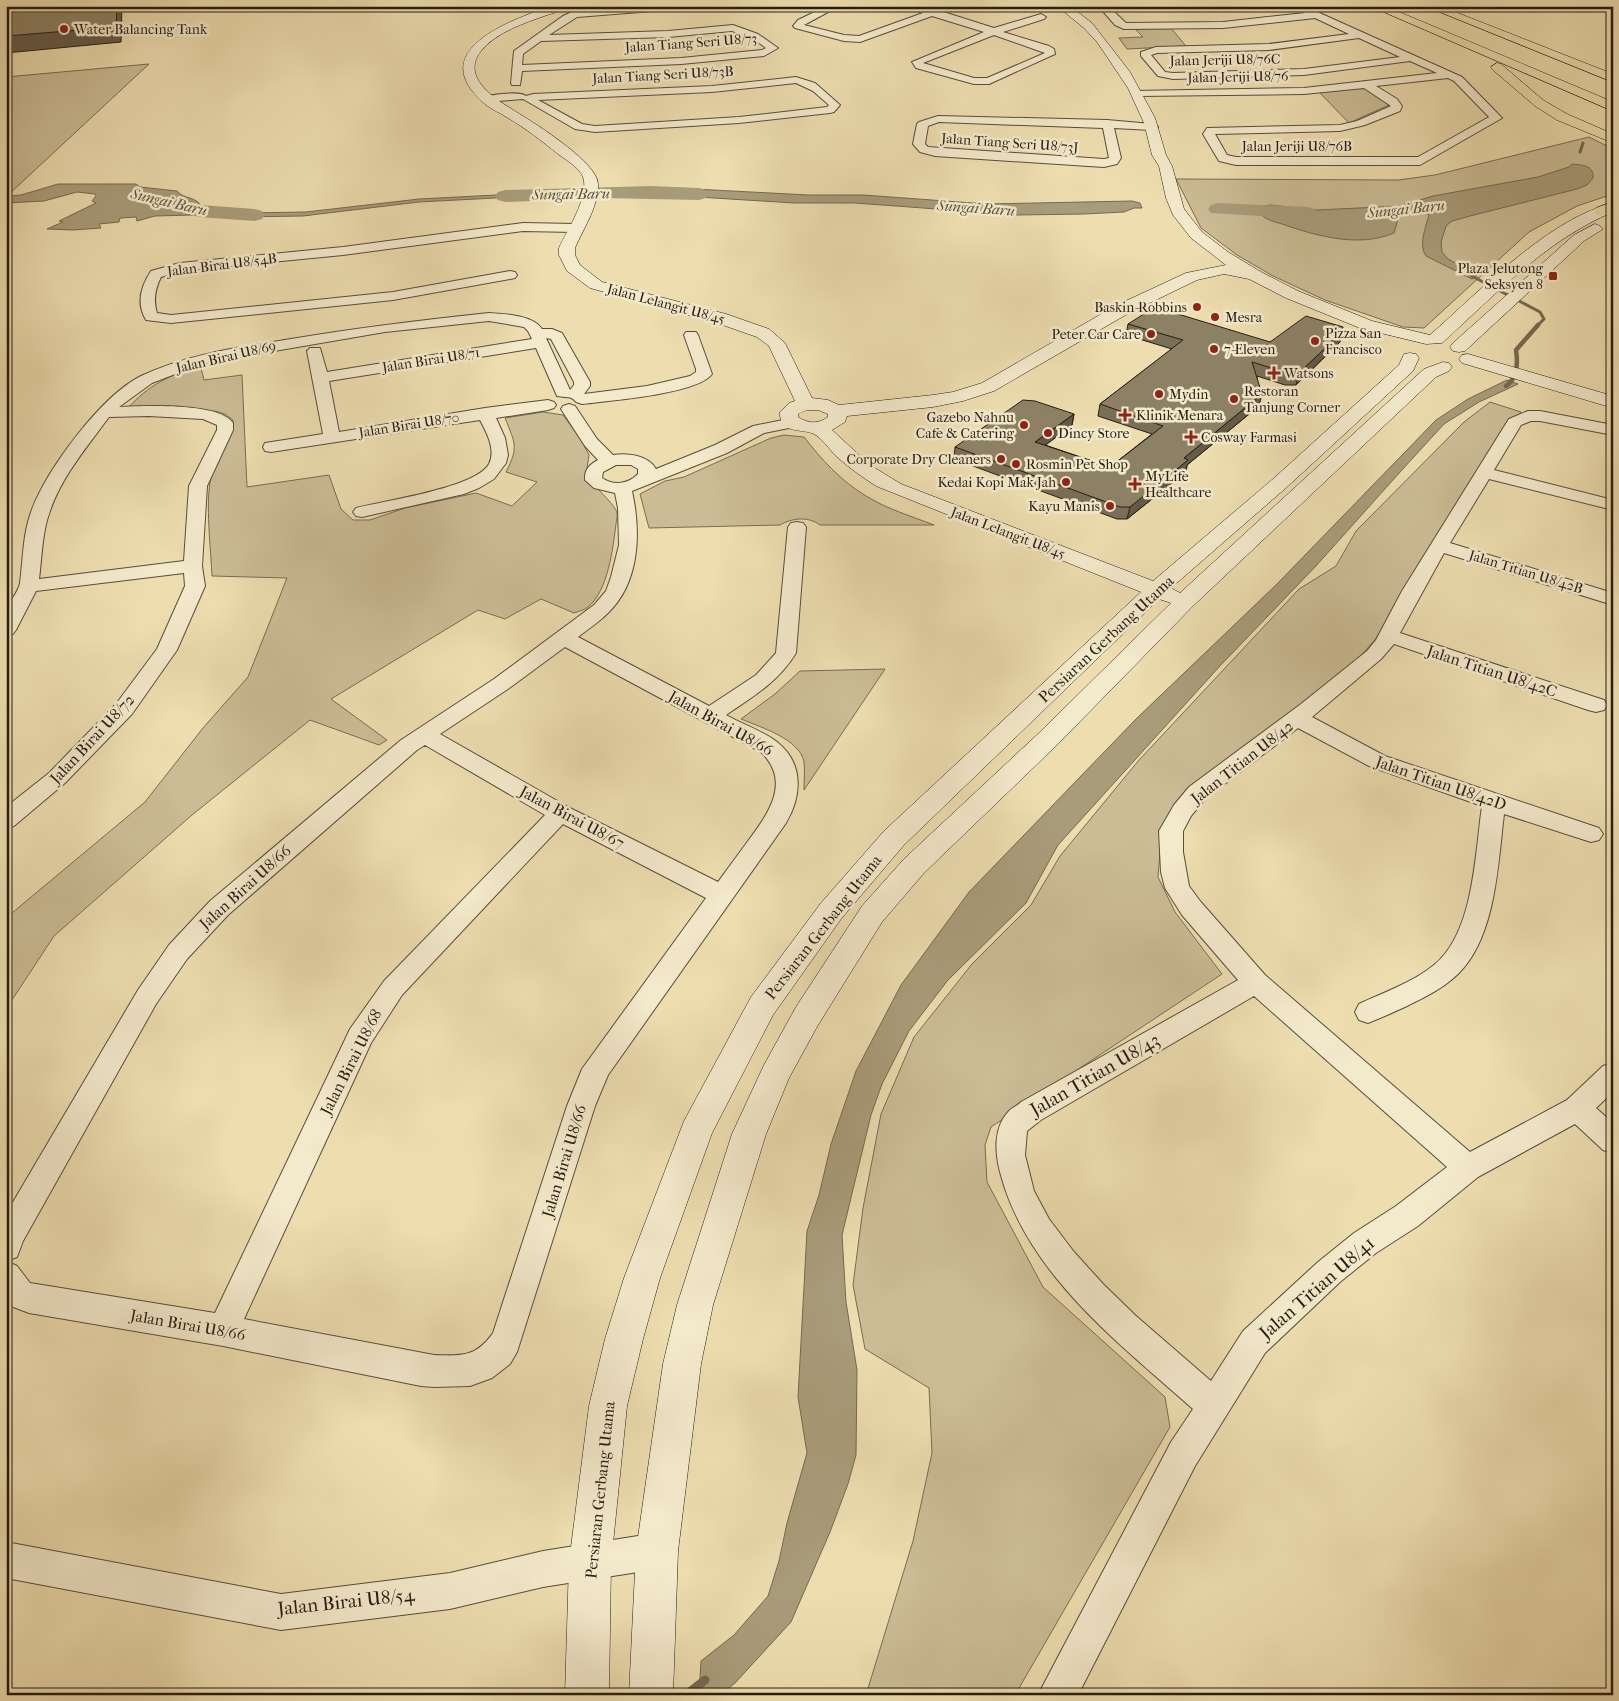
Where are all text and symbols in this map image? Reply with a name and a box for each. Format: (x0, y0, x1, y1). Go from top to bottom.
place label: Water Balancing Tank (73, 21, 208, 38)
marker: Water Balancing Tank (58, 23, 70, 35)
street label: Jalan Tiang Seri U8/73 (623, 30, 758, 56)
street label: Jalan Jeriji U8/76C (1169, 51, 1280, 69)
street label: Jalan Tiang Seri U8/73B (591, 63, 734, 87)
street label: Jalan Jeriji U8/76 (1186, 68, 1289, 86)
street label: Jalan Tiang Seri U8/73J (940, 130, 1079, 156)
street label: Jalan Jeriji U8/76B (1241, 138, 1352, 155)
water label: Sungai Baru (128, 184, 209, 220)
water label: Sungai Baru (531, 184, 610, 204)
water label: Sungai Baru (936, 196, 1016, 220)
water label: Sungai Baru (1365, 196, 1446, 222)
street label: Jalan Birai U8/54B (165, 250, 278, 280)
place label: Plaza Jelutong Seksyen 8 (1457, 260, 1544, 293)
marker: Plaza Jelutong Seksyen 8 (1547, 270, 1559, 282)
street label: Jalan Lelangit U8/45 (604, 280, 727, 328)
place label: Baskin-Robbins (1094, 299, 1187, 316)
marker: Baskin-Robbins (1191, 301, 1203, 313)
place label: Mesra (1225, 309, 1263, 326)
marker: Mesra (1209, 311, 1221, 323)
place label: Pizza San Francisco (1325, 325, 1382, 358)
place label: Peter Car Care (1052, 326, 1141, 343)
marker: Peter Car Care (1145, 328, 1157, 340)
marker: Pizza San Francisco (1309, 335, 1321, 347)
street label: Jalan Birai U8/69 (173, 337, 278, 377)
place label: 7-Eleven (1224, 341, 1275, 358)
marker: 7-Eleven (1208, 343, 1220, 355)
street label: Jalan Birai U8/71 (380, 344, 481, 376)
place label: Watsons (1283, 365, 1334, 382)
marker: Watsons (1268, 367, 1280, 379)
place label: Restoran Tanjung Corner (1244, 383, 1340, 416)
place label: Mydin (1169, 386, 1208, 403)
marker: Mydin (1153, 388, 1165, 400)
marker: Restoran Tanjung Corner (1228, 393, 1240, 405)
place label: Klinik Menara (1136, 407, 1224, 424)
marker: Klinik Menara (1118, 408, 1132, 422)
street label: Jalan Birai U8/70 (357, 409, 460, 441)
place label: Gazebo Nahnu Cafe & Catering (916, 409, 1015, 442)
marker: Gazebo Nahnu Cafe & Catering (1018, 419, 1030, 431)
place label: Dincy Store (1058, 425, 1130, 442)
marker: Dincy Store (1042, 427, 1054, 439)
place label: Cosway Farmasi (1201, 429, 1297, 446)
marker: Cosway Farmasi (1185, 431, 1197, 443)
place label: Corporate Dry Cleaners (847, 451, 991, 468)
marker: Corporate Dry Cleaners (995, 453, 1007, 465)
place label: Rosmin Pet Shop (1026, 456, 1128, 473)
marker: Rosmin Pet Shop (1010, 458, 1022, 470)
place label: MyLife Healthcare (1145, 468, 1211, 501)
place label: Kedai Kopi Mak Jah (937, 474, 1056, 491)
marker: Kedai Kopi Mak Jah (1060, 476, 1072, 488)
marker: MyLife Healthcare (1129, 478, 1141, 490)
place label: Kayu Manis (1028, 498, 1100, 515)
marker: Kayu Manis (1104, 500, 1116, 512)
street label: Jalan Lelangit U8/45 (947, 503, 1068, 563)
street label: Jalan Titian U8/42B (1466, 546, 1585, 597)
street label: Persiaran Gerbang Utama (1034, 571, 1178, 707)
street label: Jalan Titian U8/42C (1423, 640, 1559, 701)
street label: Jalan Birai U8/66 (664, 685, 777, 760)
street label: Jalan Birai U8/72 (44, 690, 138, 789)
street label: Jalan Titian U8/42 (1185, 716, 1297, 809)
street label: Jalan Titian U8/42D (1371, 751, 1509, 814)
street label: Jalan Birai U8/67 (515, 780, 628, 853)
street label: Jalan Birai U8/66 (194, 841, 295, 934)
street label: Persiaran Gerbang Utama (761, 850, 886, 1003)
street label: Jalan Birai U8/68 (315, 1006, 386, 1120)
street label: Jalan Titian U8/43 (1024, 1029, 1164, 1122)
street label: Jalan Birai U8/66 (537, 1102, 590, 1222)
street label: Jalan Titian U8/41 (1253, 1232, 1379, 1345)
street label: Jalan Birai U8/66 (127, 1305, 247, 1345)
street label: Persiaran Gerbang Utama (581, 1400, 619, 1580)
street label: Jalan Birai U8/54 (274, 1584, 416, 1620)

